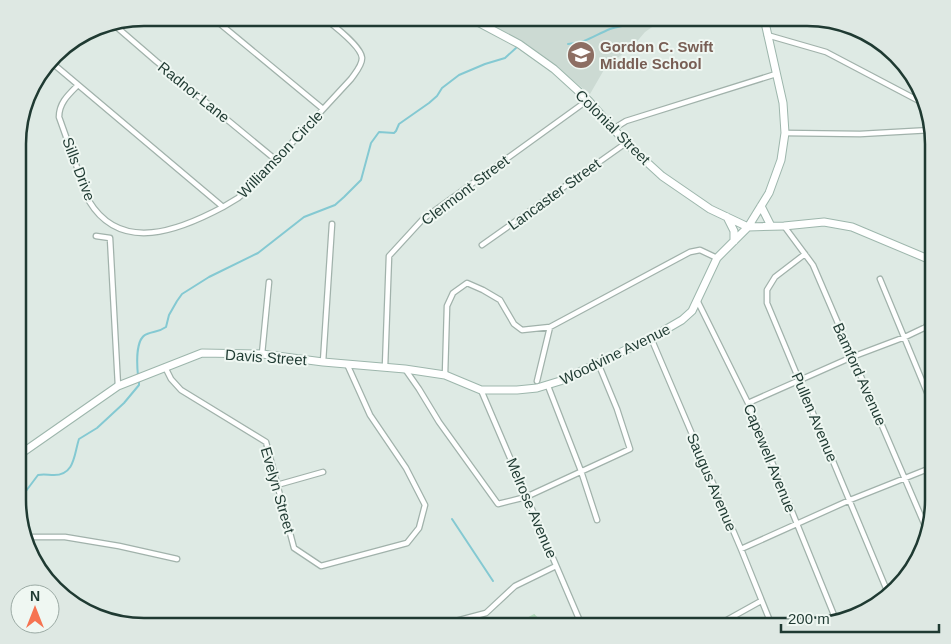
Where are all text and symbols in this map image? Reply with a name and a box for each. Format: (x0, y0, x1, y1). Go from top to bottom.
place label: Gordon C. Swift Middle School (600, 38, 713, 72)
school or university icon: Gordon C. Swift Middle School (566, 40, 596, 70)
street label: Radnor Lane (155, 58, 233, 126)
street label: Colonial Street (572, 86, 654, 168)
street label: Williamson Circle (234, 107, 326, 201)
street label: Sills Drive (59, 135, 99, 203)
street label: Clermont Street (418, 151, 513, 228)
street label: Lancaster Street (504, 154, 604, 233)
street label: Woodvine Avenue (557, 320, 673, 388)
street label: Bamford Avenue (830, 320, 890, 428)
street label: Davis Street (225, 346, 308, 368)
street label: Pullen Avenue (788, 370, 842, 464)
street label: Capewell Avenue (740, 401, 800, 515)
street label: Saugus Avenue (684, 430, 740, 534)
street label: Evelyn Street (258, 445, 299, 536)
street label: Melrose Avenue (503, 455, 561, 561)
north arrow (10, 584, 60, 634)
text: N (30, 588, 40, 604)
scale bar (781, 602, 938, 634)
text: 200 m (788, 610, 830, 627)

